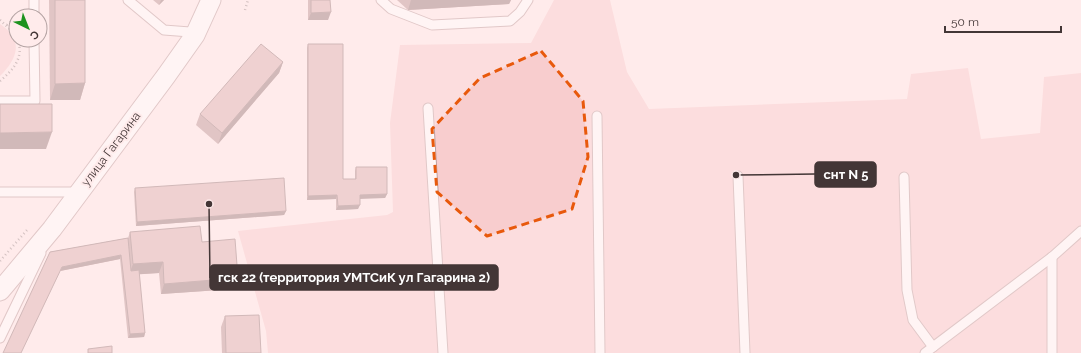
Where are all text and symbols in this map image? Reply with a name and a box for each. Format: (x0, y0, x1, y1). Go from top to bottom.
north arrow (8, 8, 48, 48)
scale bar (945, 8, 1061, 34)
text: 50 m (951, 15, 979, 29)
text: С (27, 28, 42, 43)
street label: улица Гагарина (79, 109, 143, 189)
callout: снт N 5 (815, 162, 876, 187)
text: снт N 5 (824, 167, 869, 182)
callout: гск 22 (территория УМТСиК ул Гагарина 2) (210, 265, 498, 290)
text: гск 22 (территория УМТСиК ул Гагарина 2) (218, 270, 490, 285)

